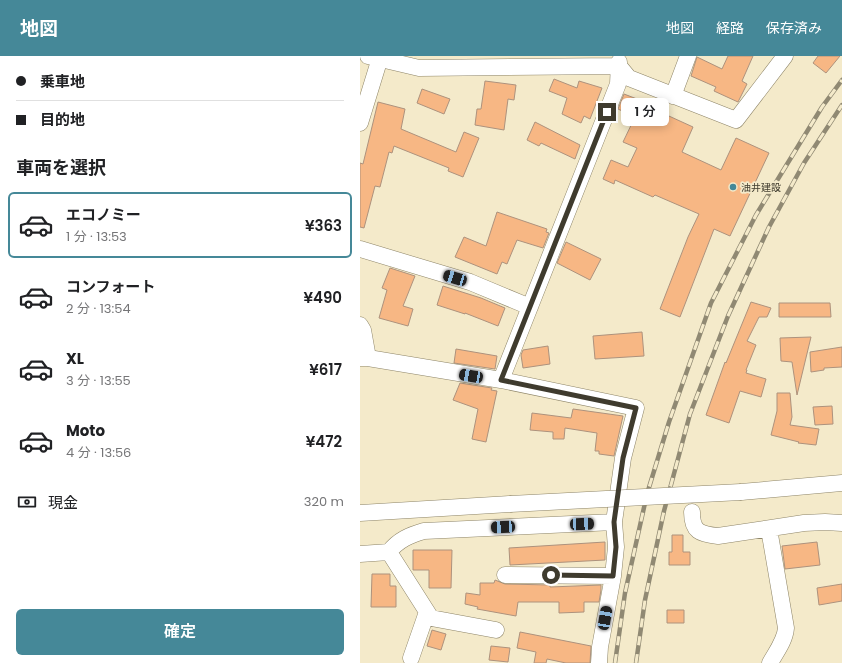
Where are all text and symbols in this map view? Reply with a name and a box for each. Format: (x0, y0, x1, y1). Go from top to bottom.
text: 地図 (20, 15, 58, 42)
text: 地図 (666, 18, 694, 38)
text: 経路 (716, 18, 744, 38)
text: 保存済み (766, 18, 822, 38)
text: 乗車地 (40, 71, 85, 92)
callout: 1 分 (621, 98, 669, 126)
text: 1 分 (635, 102, 655, 121)
route end (598, 103, 616, 121)
text: 目的地 (40, 109, 85, 130)
text: 車両を選択 (16, 155, 106, 180)
place label: 油井建設 (741, 180, 781, 195)
marker: 油井建設 (728, 182, 738, 192)
text: エコノミー (66, 204, 141, 225)
icon: car (18, 207, 54, 243)
text: ¥363 (305, 215, 342, 236)
text: 1 分 · 13:53 (66, 227, 127, 246)
car (442, 269, 468, 287)
text: コンフォート (66, 276, 156, 297)
icon: car (18, 279, 54, 315)
text: ¥490 (303, 287, 342, 308)
text: 2 分 · 13:54 (66, 299, 131, 318)
text: XL (66, 348, 84, 369)
icon: car (18, 351, 54, 387)
text: ¥617 (309, 359, 342, 380)
car (458, 368, 484, 384)
text: 3 分 · 13:55 (66, 371, 131, 390)
text: Moto (66, 420, 105, 441)
icon: car (18, 423, 54, 459)
text: ¥472 (306, 431, 342, 452)
text: 4 分 · 13:56 (66, 443, 131, 462)
icon: cash (16, 491, 38, 513)
text: 現金 (48, 492, 78, 513)
text: 320 m (304, 492, 344, 511)
car (570, 518, 594, 530)
car (491, 520, 515, 534)
route start (542, 566, 560, 584)
car (597, 605, 613, 631)
button: 確定 (16, 609, 344, 655)

